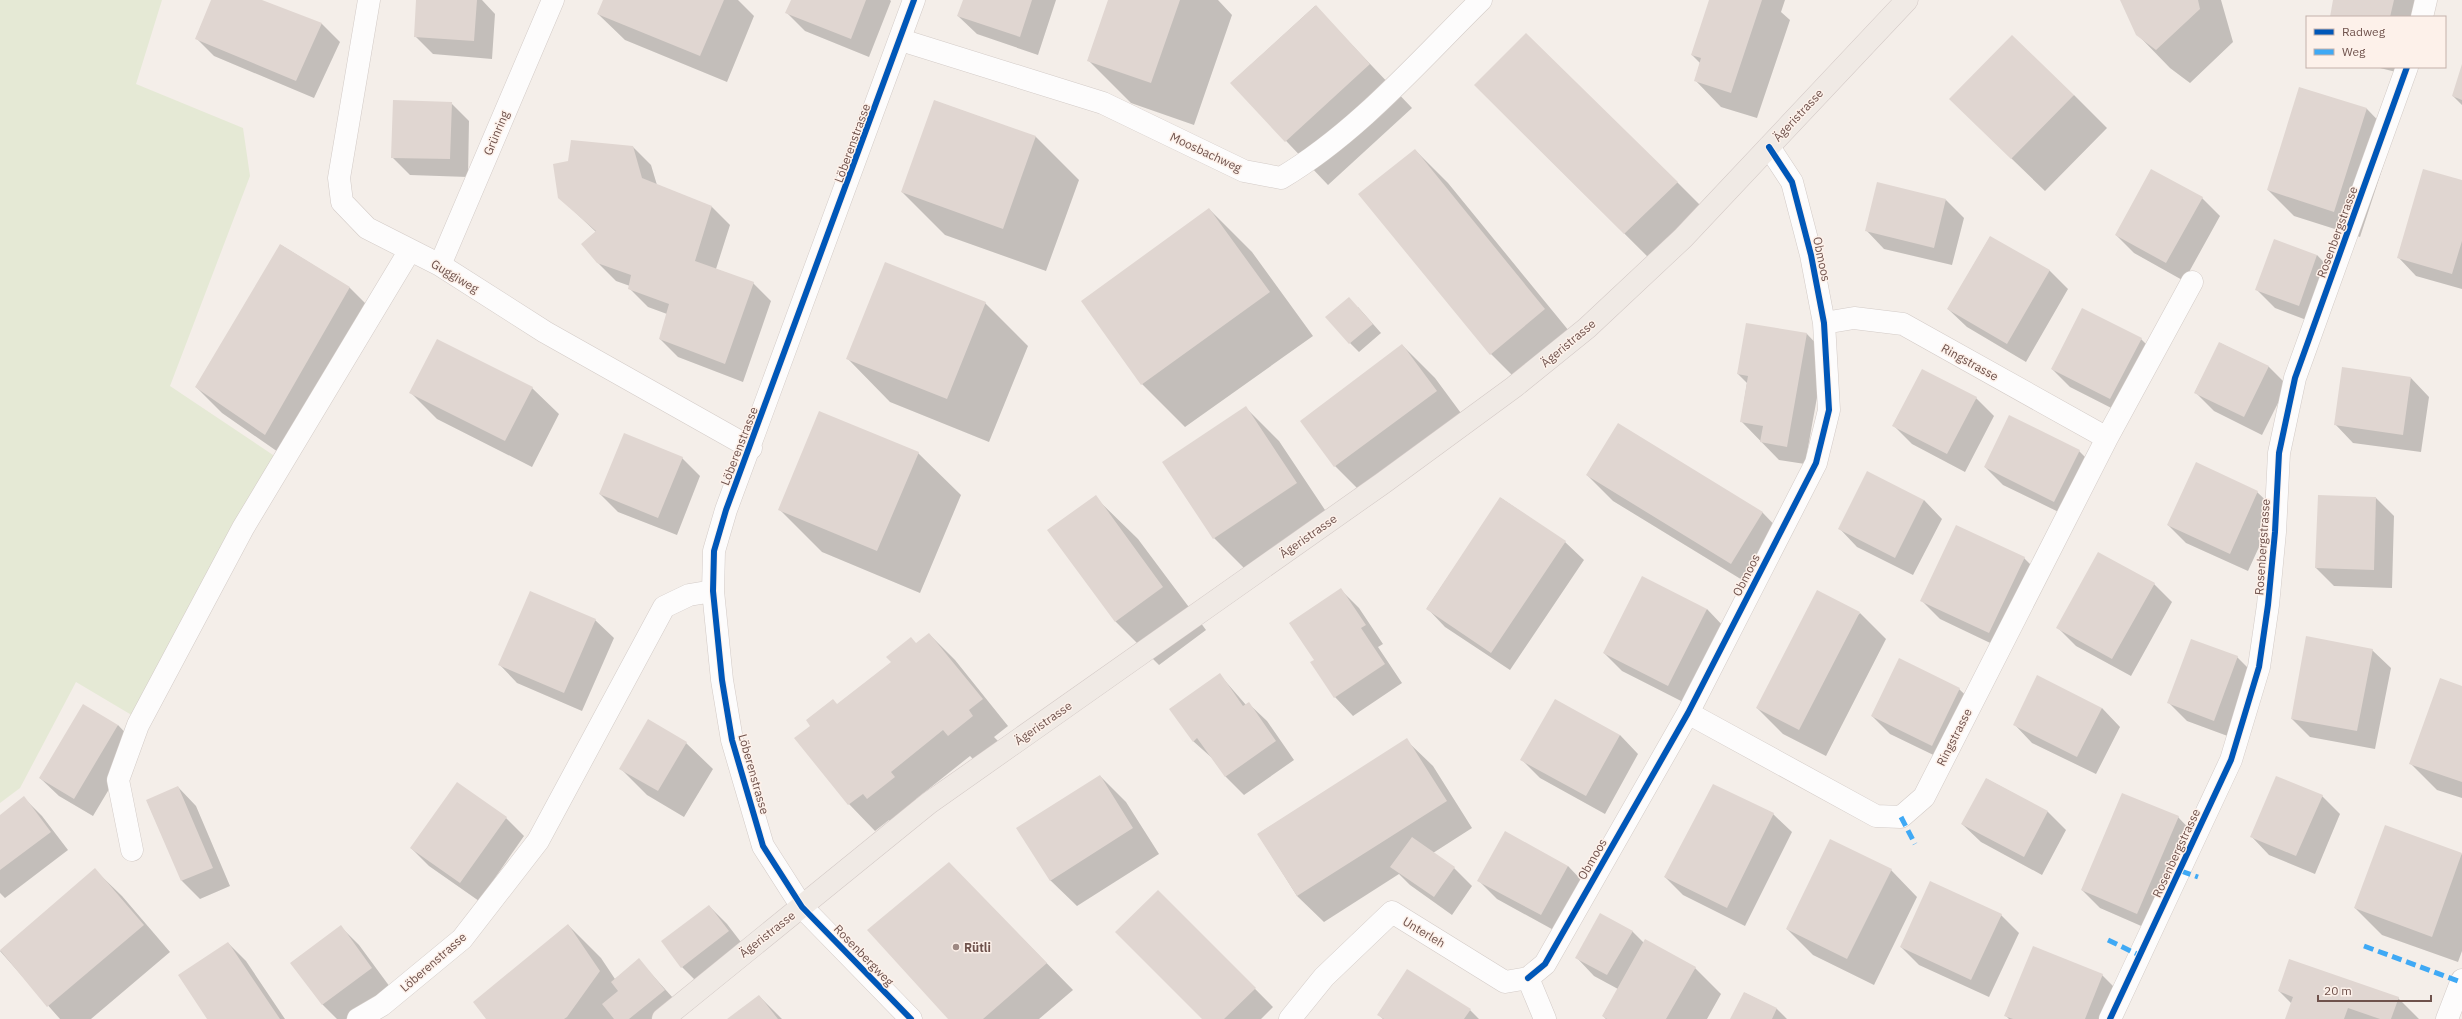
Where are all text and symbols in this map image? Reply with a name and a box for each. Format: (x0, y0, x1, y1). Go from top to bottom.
legend (2306, 16, 2446, 68)
text: Radweg (2342, 24, 2386, 39)
text: Weg (2342, 44, 2366, 59)
street label: Ägeristrasse (1770, 85, 1827, 145)
street label: Löberenstrasse (831, 101, 873, 184)
street label: Grünring (480, 108, 512, 158)
street label: Moosbachweg (1168, 129, 1245, 175)
street label: Rosenbergstrasse (2313, 184, 2361, 280)
street label: Obmoos (1810, 235, 1834, 283)
street label: Guggiweg (428, 256, 482, 296)
street label: Ägeristrasse (1538, 315, 1599, 370)
street label: Ringstrasse (1939, 340, 2001, 384)
street label: Löberenstrasse (717, 404, 761, 487)
street label: Rosenbergstrasse (2251, 498, 2273, 596)
street label: Ägeristrasse (1276, 510, 1340, 561)
street label: Obmoos (1729, 551, 1763, 599)
street label: Ägeristrasse (1011, 697, 1075, 748)
street label: Ringstrasse (1933, 705, 1975, 768)
street label: Löberenstrasse (735, 732, 773, 816)
street label: Rosenbergstrasse (2149, 806, 2203, 900)
street label: Obmoos (1574, 836, 1610, 882)
street label: Ägeristrasse (736, 907, 798, 961)
street label: Unterleh (1400, 914, 1448, 950)
street label: Rosenbergweg (831, 921, 898, 989)
street label: Löberenstrasse (397, 929, 469, 995)
place label: Rütli (964, 940, 991, 955)
marker: Rütli (951, 942, 961, 952)
scale bar (2318, 977, 2431, 1003)
text: 20 m (2324, 983, 2352, 998)

